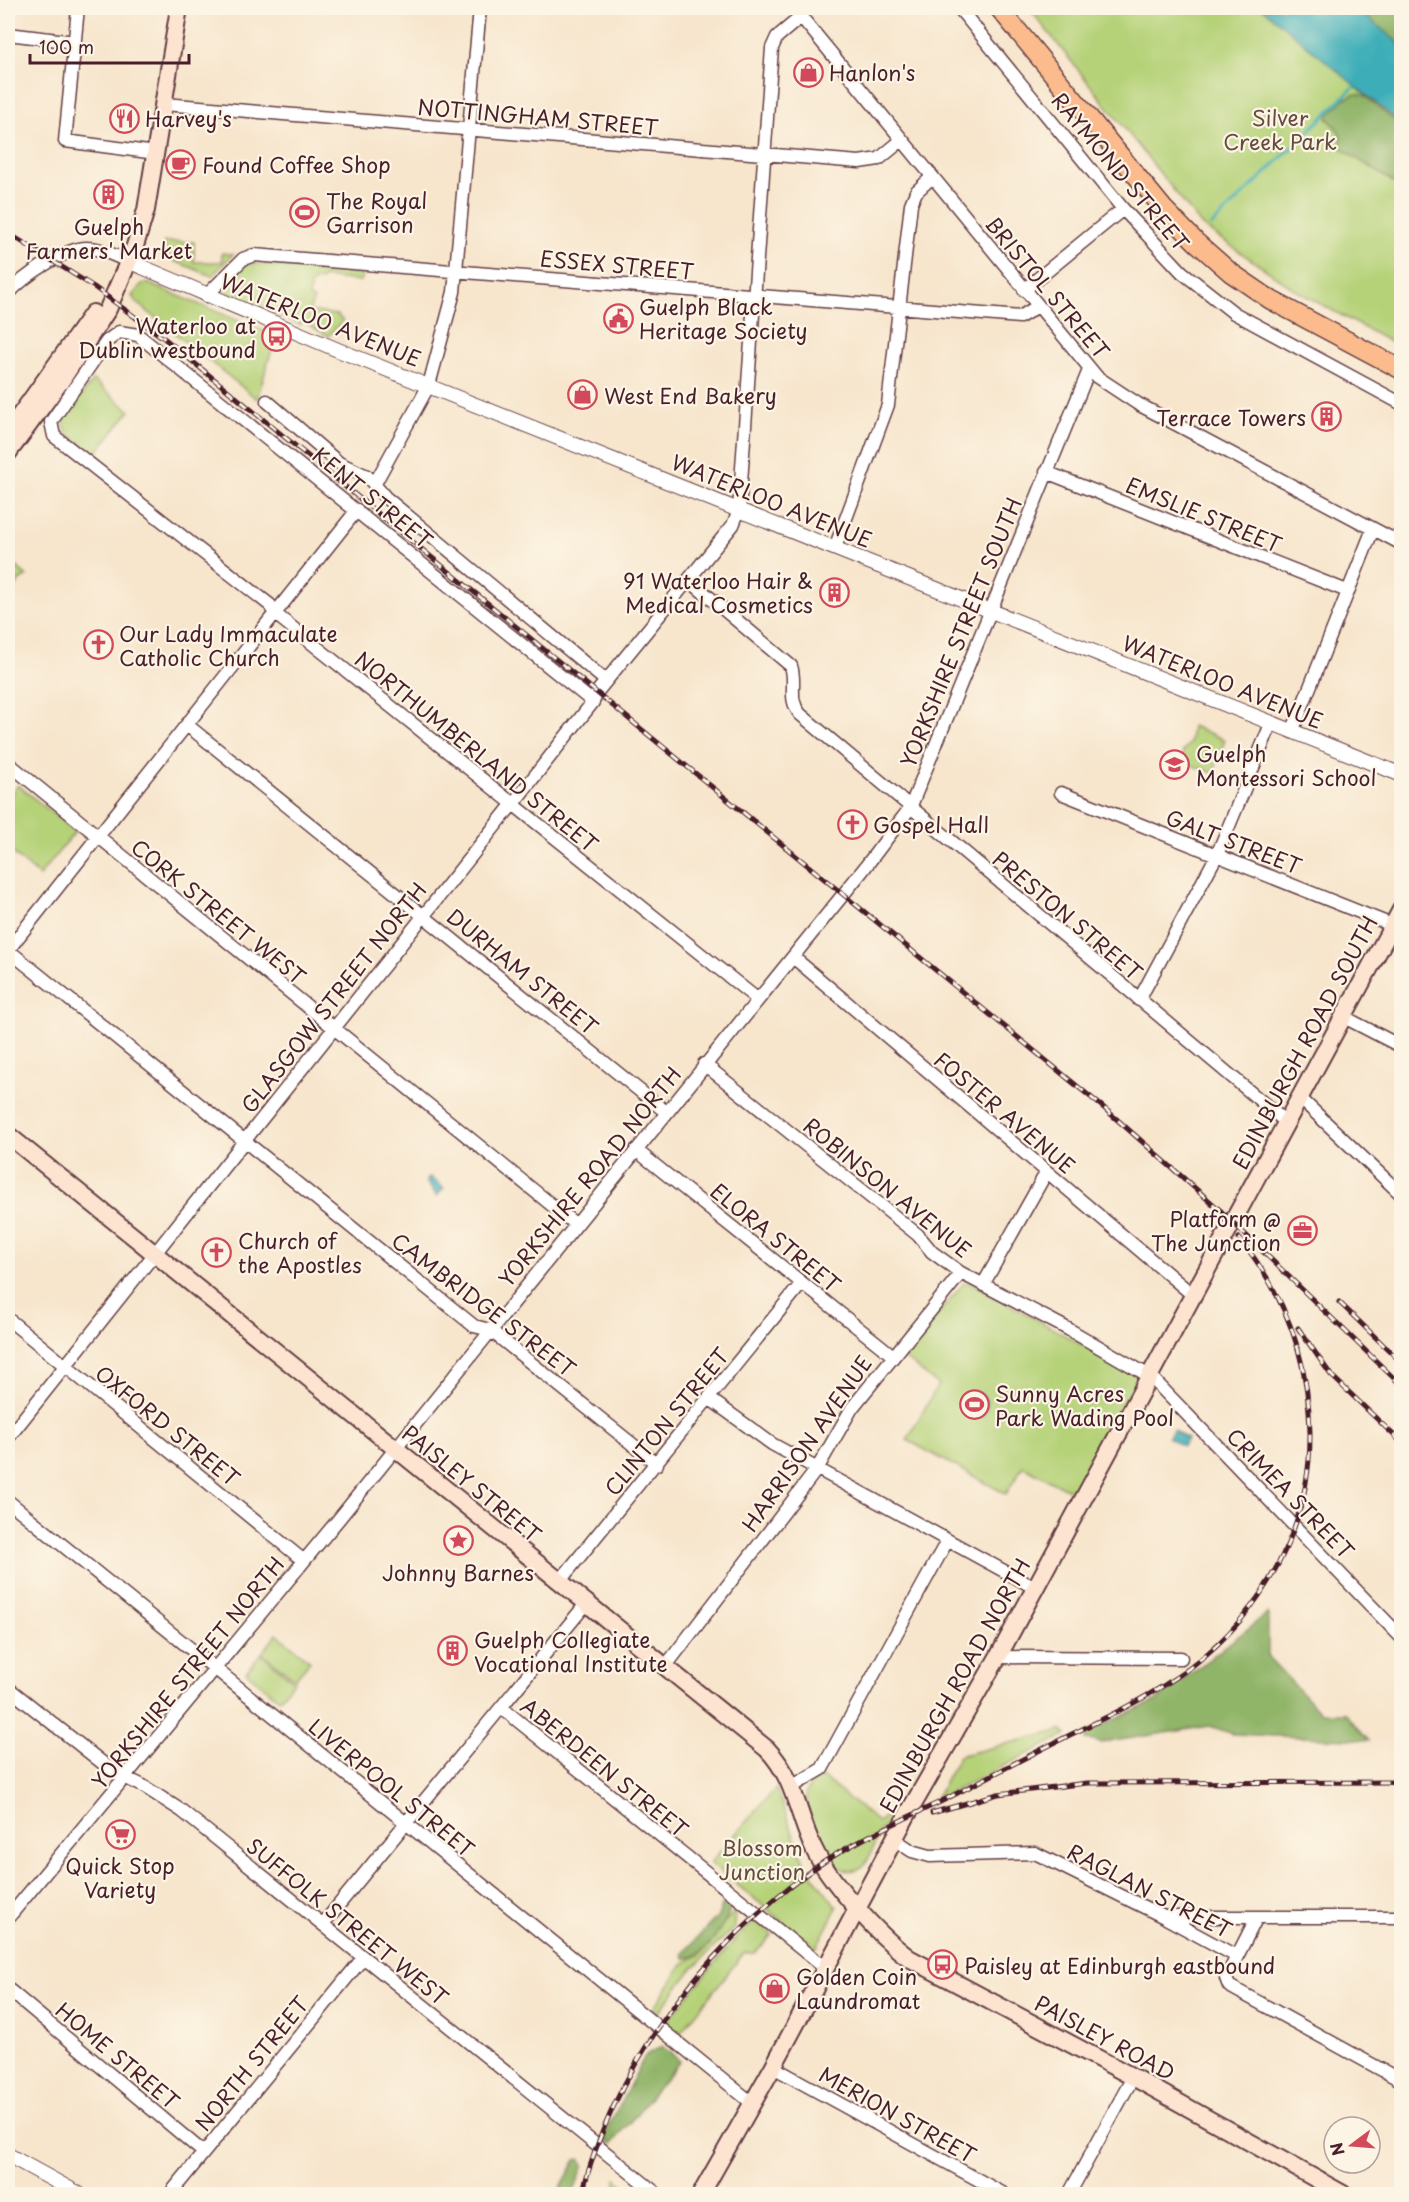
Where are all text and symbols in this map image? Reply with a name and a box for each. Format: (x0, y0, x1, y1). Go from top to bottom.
scale bar (30, 27, 189, 65)
text: 100 m (39, 33, 94, 60)
shop icon: Hanlon's (792, 56, 824, 88)
place label: Hanlon's (829, 56, 915, 88)
street label: RAYMOND STREET (1045, 85, 1198, 258)
street label: NOTTINGHAM STREET (416, 90, 660, 143)
park label: Silver Creek Park (1223, 101, 1337, 157)
restaurant icon: Harvey's (108, 102, 140, 134)
place label: Harvey's (145, 102, 232, 134)
cafe icon: Found Coffee Shop (165, 148, 197, 180)
place label: Found Coffee Shop (202, 148, 391, 180)
building icon: Guelph Farmers' Market (93, 179, 125, 211)
place label: The Royal Garrison (326, 184, 427, 240)
sports icon: The Royal Garrison (289, 196, 321, 228)
street label: BRISTOL STREET (978, 208, 1118, 366)
place label: Guelph Farmers' Market (26, 210, 192, 266)
street label: ESSEX STREET (539, 241, 696, 287)
street label: WATERLOO AVENUE (216, 264, 426, 374)
place label: Guelph Black Heritage Society (639, 290, 808, 346)
public building icon: Guelph Black Heritage Society (602, 302, 634, 334)
place label: Waterloo at Dublin westbound (78, 309, 256, 365)
bus stop icon: Waterloo at Dublin westbound (261, 321, 293, 353)
shop icon: West End Bakery (567, 379, 599, 411)
place label: West End Bakery (604, 379, 777, 411)
place label: Terrace Towers (1156, 401, 1306, 433)
building icon: Terrace Towers (1311, 401, 1343, 433)
street label: KENT STREET (306, 438, 441, 556)
street label: WATERLOO AVENUE (667, 445, 877, 555)
street label: EMSLIE STREET (1121, 468, 1287, 560)
street label: YORKSHIRE STREET SOUTH (891, 492, 1029, 772)
place label: 91 Waterloo Hair & Medical Cosmetics (623, 564, 813, 620)
building icon: 91 Waterloo Hair & Medical Cosmetics (818, 576, 850, 608)
place label: Our Lady Immaculate Catholic Church (119, 617, 338, 673)
street label: WATERLOO AVENUE (1118, 626, 1328, 736)
church icon: Our Lady Immaculate Catholic Church (82, 629, 114, 661)
street label: NORTHUMBERLAND STREET (349, 643, 606, 860)
place label: Guelph Montessori School (1196, 737, 1377, 793)
school or university icon: Guelph Montessori School (1159, 749, 1191, 781)
street label: GALT STREET (1162, 800, 1307, 882)
church icon: Gospel Hall (836, 808, 868, 840)
place label: Gospel Hall (873, 808, 989, 840)
street label: CORK STREET WEST (125, 831, 313, 991)
street label: PRESTON STREET (986, 843, 1150, 988)
street label: GLASGOW STREET NORTH (233, 875, 433, 1119)
street label: DURHAM STREET (441, 900, 606, 1042)
street label: EDINBURGH ROAD SOUTH (1223, 909, 1385, 1175)
street label: FOSTER AVENUE (927, 1043, 1083, 1181)
street label: YORKSHIRE ROAD NORTH (490, 1059, 688, 1293)
street label: ROBINSON AVENUE (797, 1109, 979, 1265)
street label: ELORA STREET (704, 1175, 848, 1300)
place label: Platform @ The Junction (1151, 1202, 1281, 1258)
office icon: Platform @ The Junction (1286, 1214, 1318, 1246)
place label: Church of the Apostles (238, 1224, 362, 1280)
street label: CAMBRIDGE STREET (385, 1224, 583, 1384)
church icon: Church of the Apostles (201, 1236, 233, 1268)
street label: CLINTON STREET (596, 1339, 736, 1502)
street label: HARRISON AVENUE (733, 1348, 879, 1538)
street label: OXFORD STREET (89, 1357, 248, 1494)
place label: Sunny Acres Park Wading Pool (995, 1377, 1174, 1433)
sports icon: Sunny Acres Park Wading Pool (958, 1389, 990, 1421)
street label: PAISLEY STREET (395, 1417, 549, 1550)
street label: CRIMEA STREET (1220, 1420, 1362, 1566)
place icon: Johnny Barnes (442, 1525, 474, 1557)
street label: YORKSHIRE STREET NORTH (83, 1549, 291, 1795)
street label: EDINBURGH ROAD NORTH (871, 1552, 1037, 1818)
place label: Johnny Barnes (382, 1556, 534, 1588)
place label: Guelph Collegiate Vocational Institute (474, 1623, 668, 1679)
building icon: Guelph Collegiate Vocational Institute (437, 1635, 469, 1667)
street label: ABERDEEN STREET (515, 1690, 696, 1845)
street label: LIVERPOOL STREET (302, 1710, 482, 1864)
supermarket icon: Quick Stop Variety (104, 1818, 136, 1850)
street label: SUFFOLK STREET WEST (240, 1829, 456, 2013)
park label: Blossom Junction (719, 1831, 805, 1887)
street label: RAGLAN STREET (1062, 1835, 1238, 1946)
place label: Quick Stop Variety (65, 1849, 175, 1905)
bus stop icon: Paisley at Edinburgh eastbound (927, 1949, 959, 1981)
place label: Paisley at Edinburgh eastbound (964, 1949, 1275, 1981)
place label: Golden Coin Laundromat (796, 1960, 920, 2016)
shop icon: Golden Coin Laundromat (759, 1972, 791, 2004)
street label: PAISLEY ROAD (1029, 1986, 1181, 2088)
street label: NORTH STREET (187, 1988, 316, 2137)
street label: HOME STREET (49, 1994, 187, 2117)
street label: MERION STREET (814, 2058, 983, 2171)
north arrow (1322, 2115, 1382, 2175)
text: N (1323, 2140, 1350, 2159)

